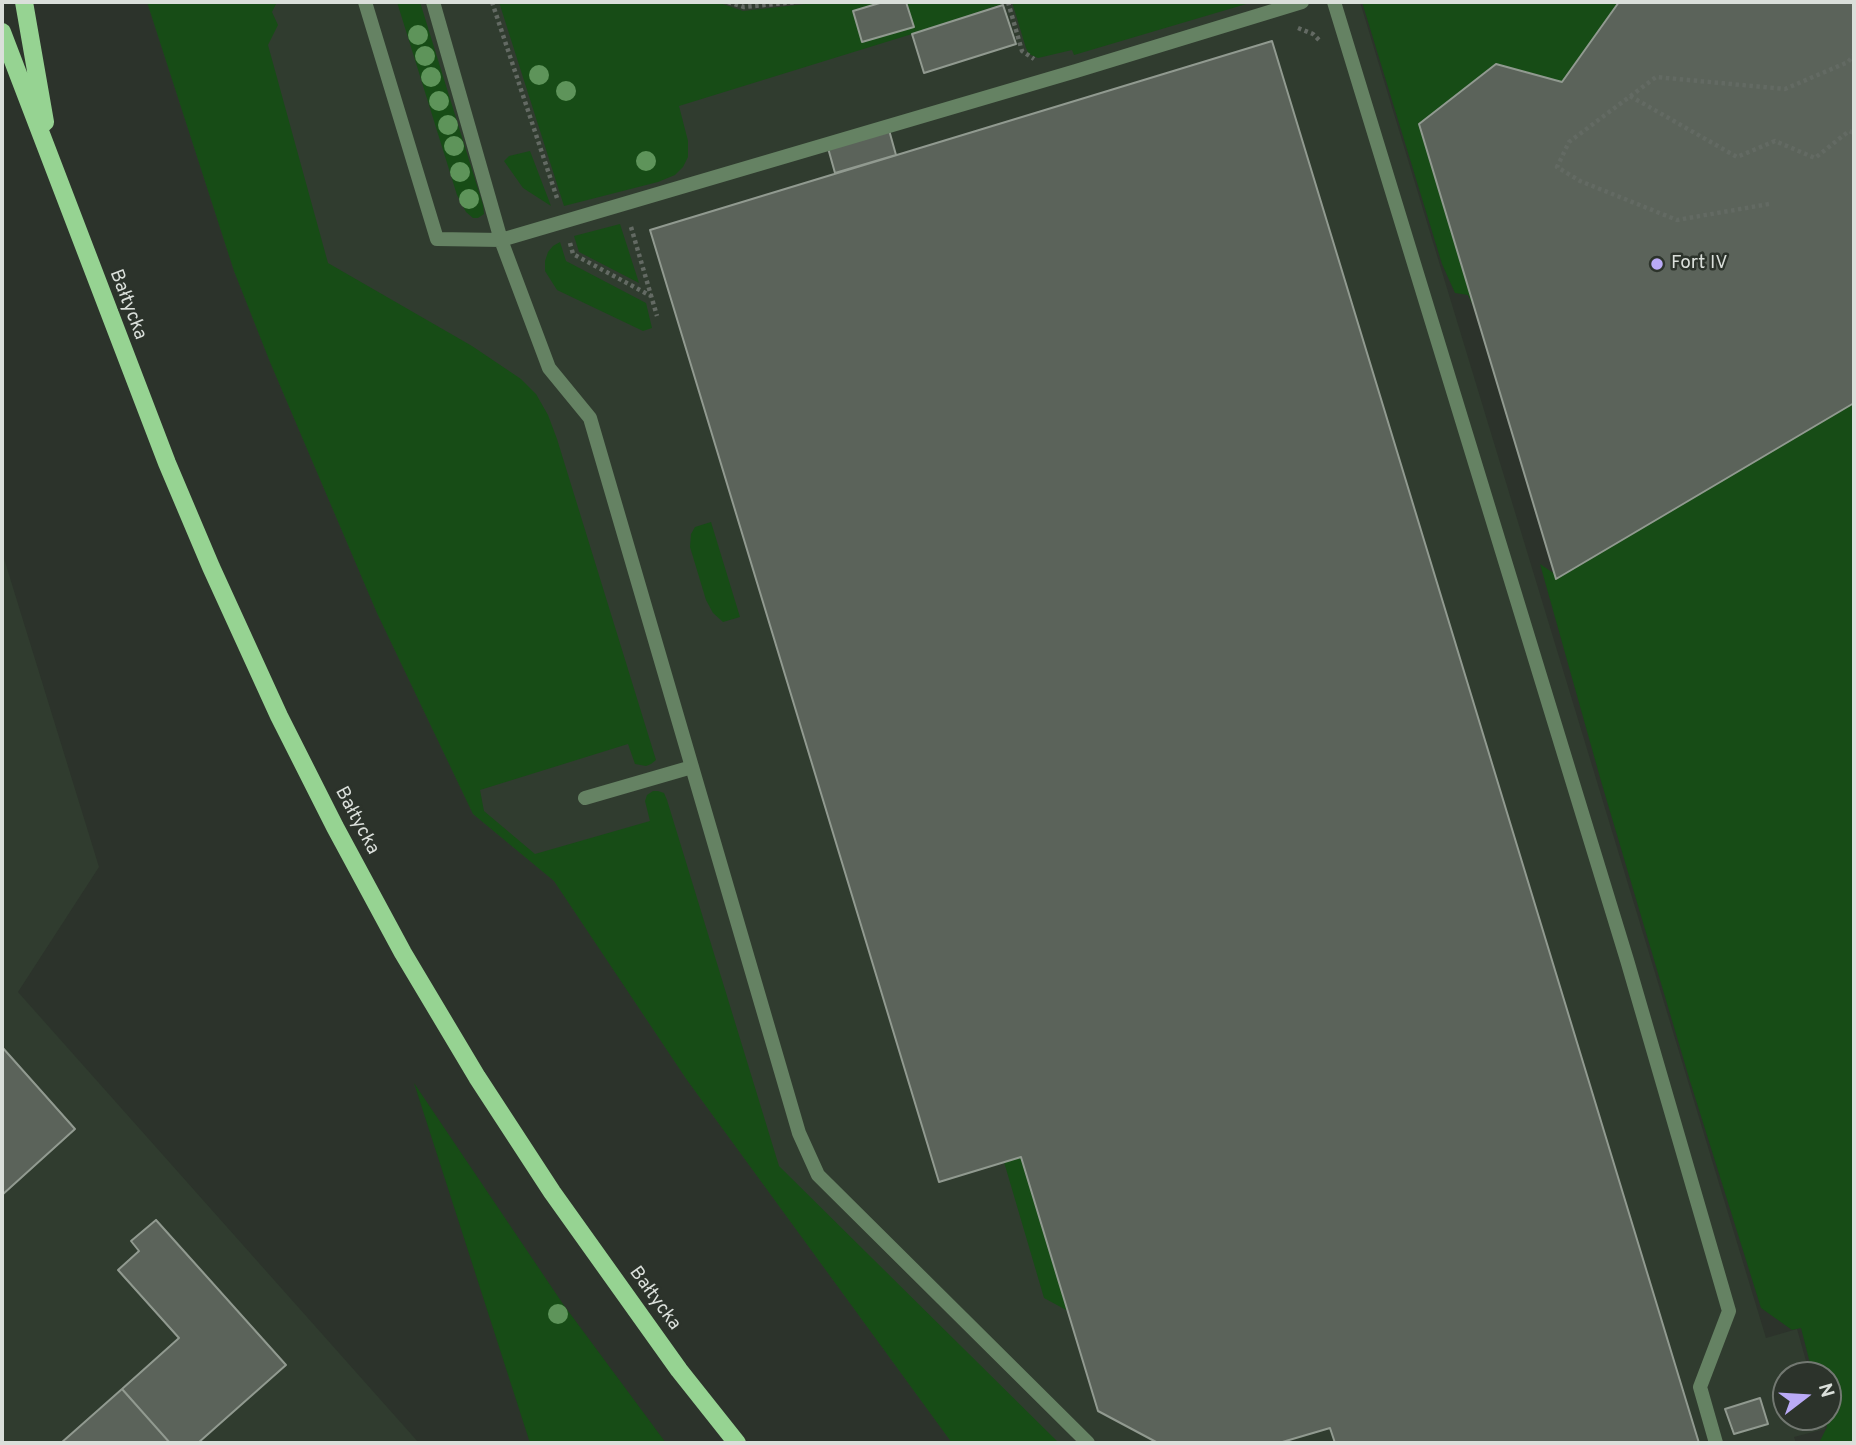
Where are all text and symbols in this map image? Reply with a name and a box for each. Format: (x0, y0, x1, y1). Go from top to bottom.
place label: Fort IV (1671, 253, 1728, 275)
marker: Fort IV (1649, 256, 1665, 272)
street label: Bałtycka (103, 267, 151, 343)
street label: Bałtycka (329, 783, 383, 859)
street label: Bałtycka (623, 1263, 685, 1335)
north arrow (1772, 1361, 1842, 1431)
text: N (1812, 1380, 1839, 1400)

